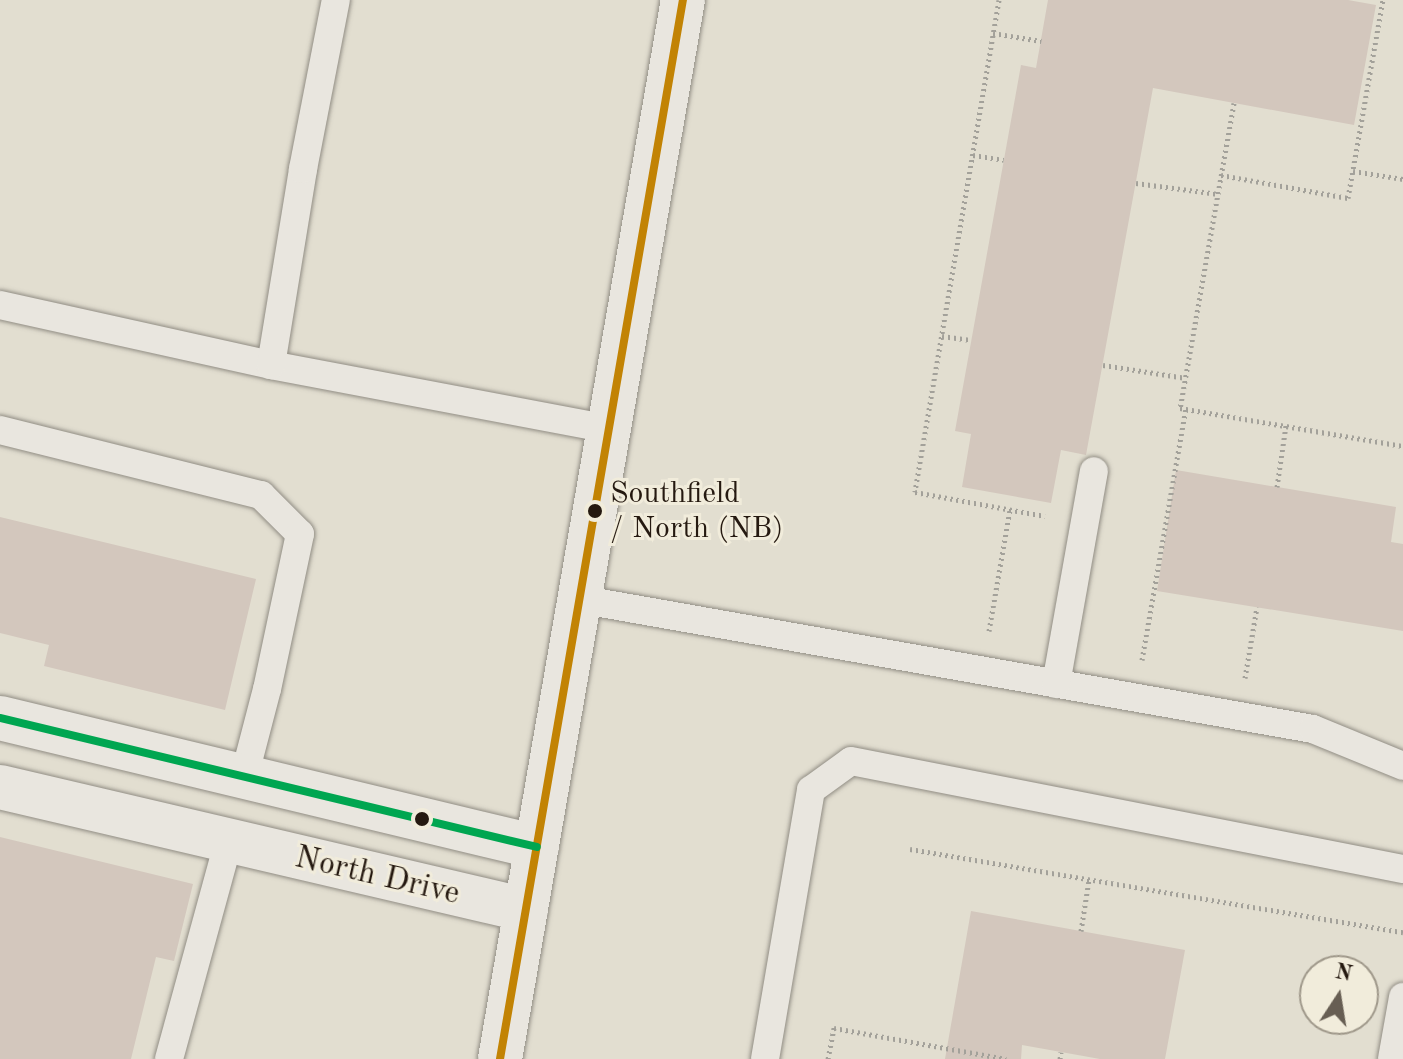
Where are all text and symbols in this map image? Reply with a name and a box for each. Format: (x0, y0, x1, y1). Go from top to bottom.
place label: Southfield / North (NB) (610, 476, 783, 546)
marker: Southfield / North (NB) (587, 503, 603, 519)
unlabelled marker (414, 811, 430, 827)
street label: North Drive (291, 839, 463, 915)
north arrow (1299, 955, 1379, 1035)
text: N (1333, 961, 1354, 986)

